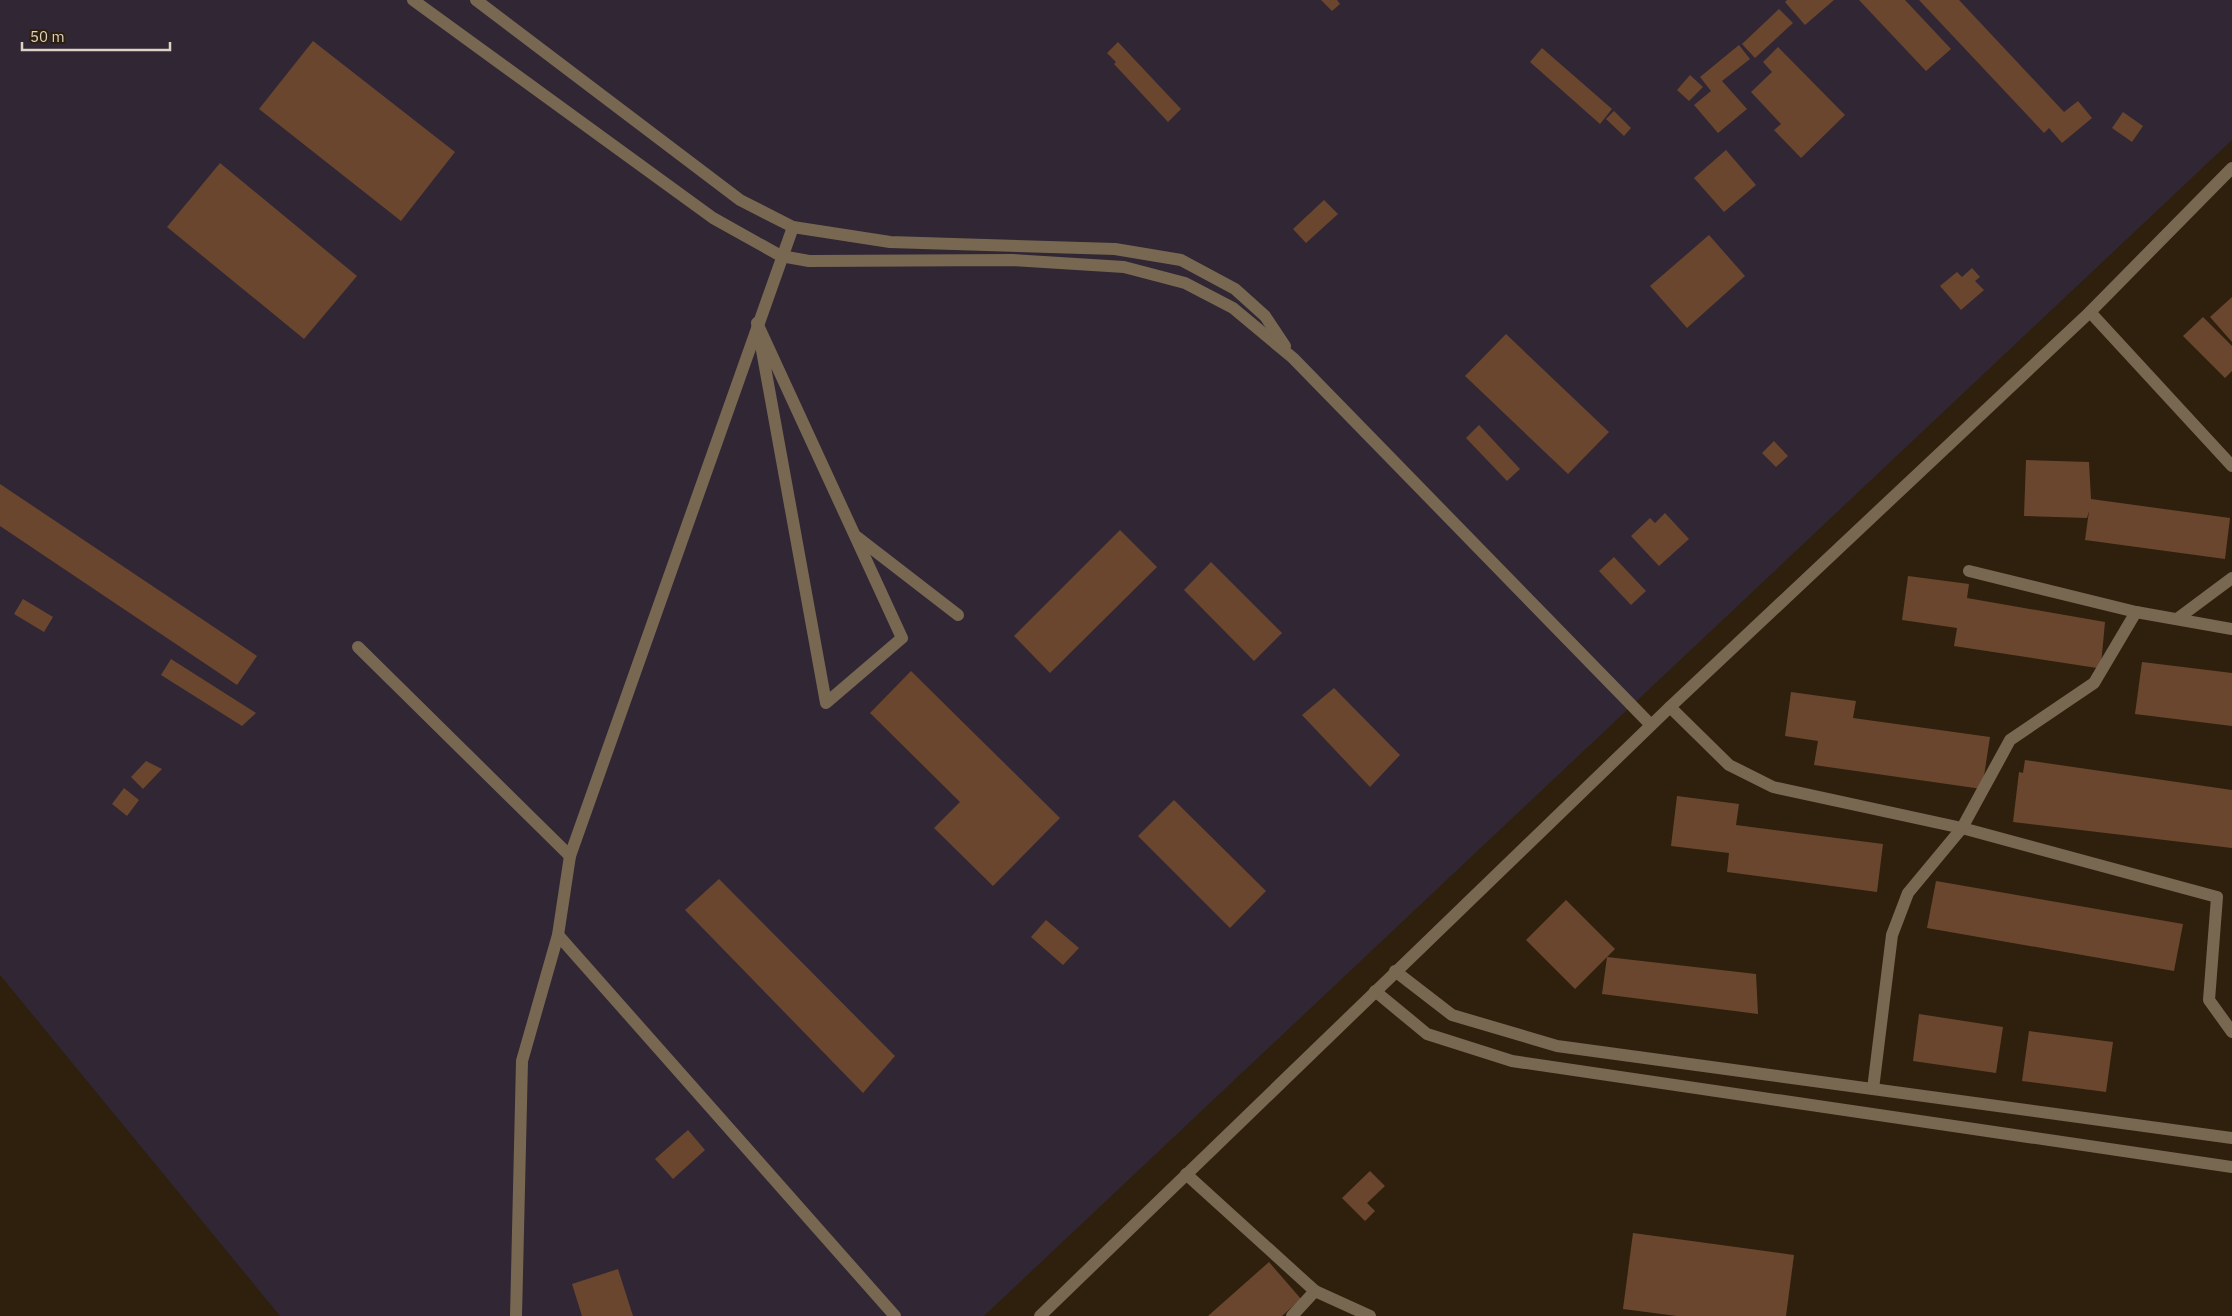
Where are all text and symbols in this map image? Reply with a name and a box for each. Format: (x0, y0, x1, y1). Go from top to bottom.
scale bar (22, 20, 170, 52)
text: 50 m (30, 27, 65, 46)

